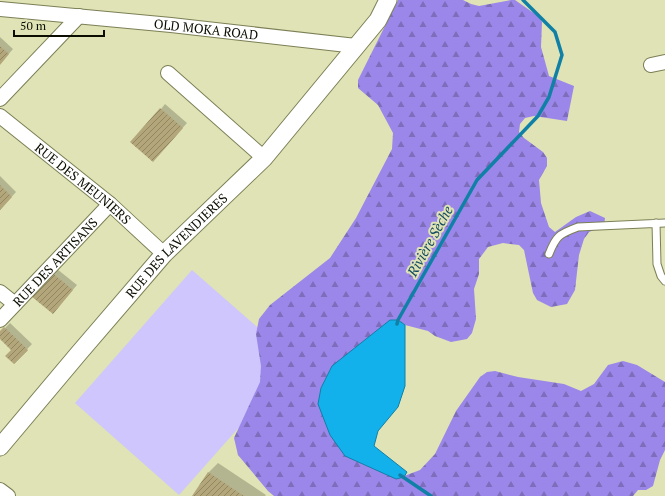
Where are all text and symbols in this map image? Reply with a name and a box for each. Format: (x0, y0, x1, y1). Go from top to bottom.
scale bar (14, 12, 104, 38)
street label: OLD MOKA ROAD (153, 14, 259, 44)
text: 50 m (20, 18, 47, 33)
street label: RUE DES MEUNIERS (31, 139, 135, 228)
street label: RUE DES LAVENDIERES (121, 189, 231, 302)
water label: Rivière Sèche (402, 201, 457, 280)
street label: RUE DES ARTISANS (9, 214, 102, 310)

